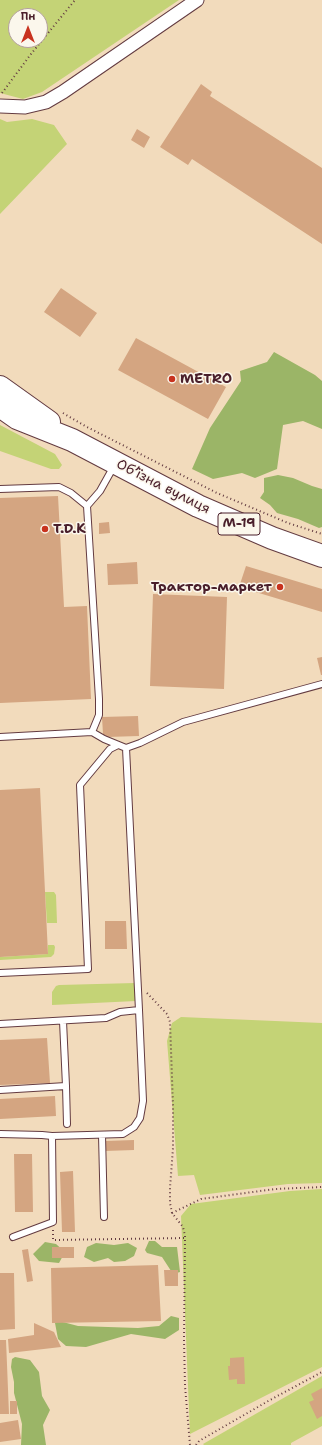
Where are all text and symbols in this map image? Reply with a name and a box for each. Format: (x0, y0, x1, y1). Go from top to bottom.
north arrow (8, 8, 48, 48)
text: Пн (21, 9, 35, 24)
place label: METRO (180, 371, 232, 387)
marker: METRO (167, 374, 177, 384)
street label: Обʼїзна вулиця (113, 456, 213, 518)
road number: М-19 (218, 513, 260, 535)
place label: T.D.K (53, 521, 86, 537)
marker: T.D.K (40, 524, 50, 534)
place label: Трактор-маркет (151, 579, 272, 595)
marker: Трактор-маркет (275, 582, 285, 592)

